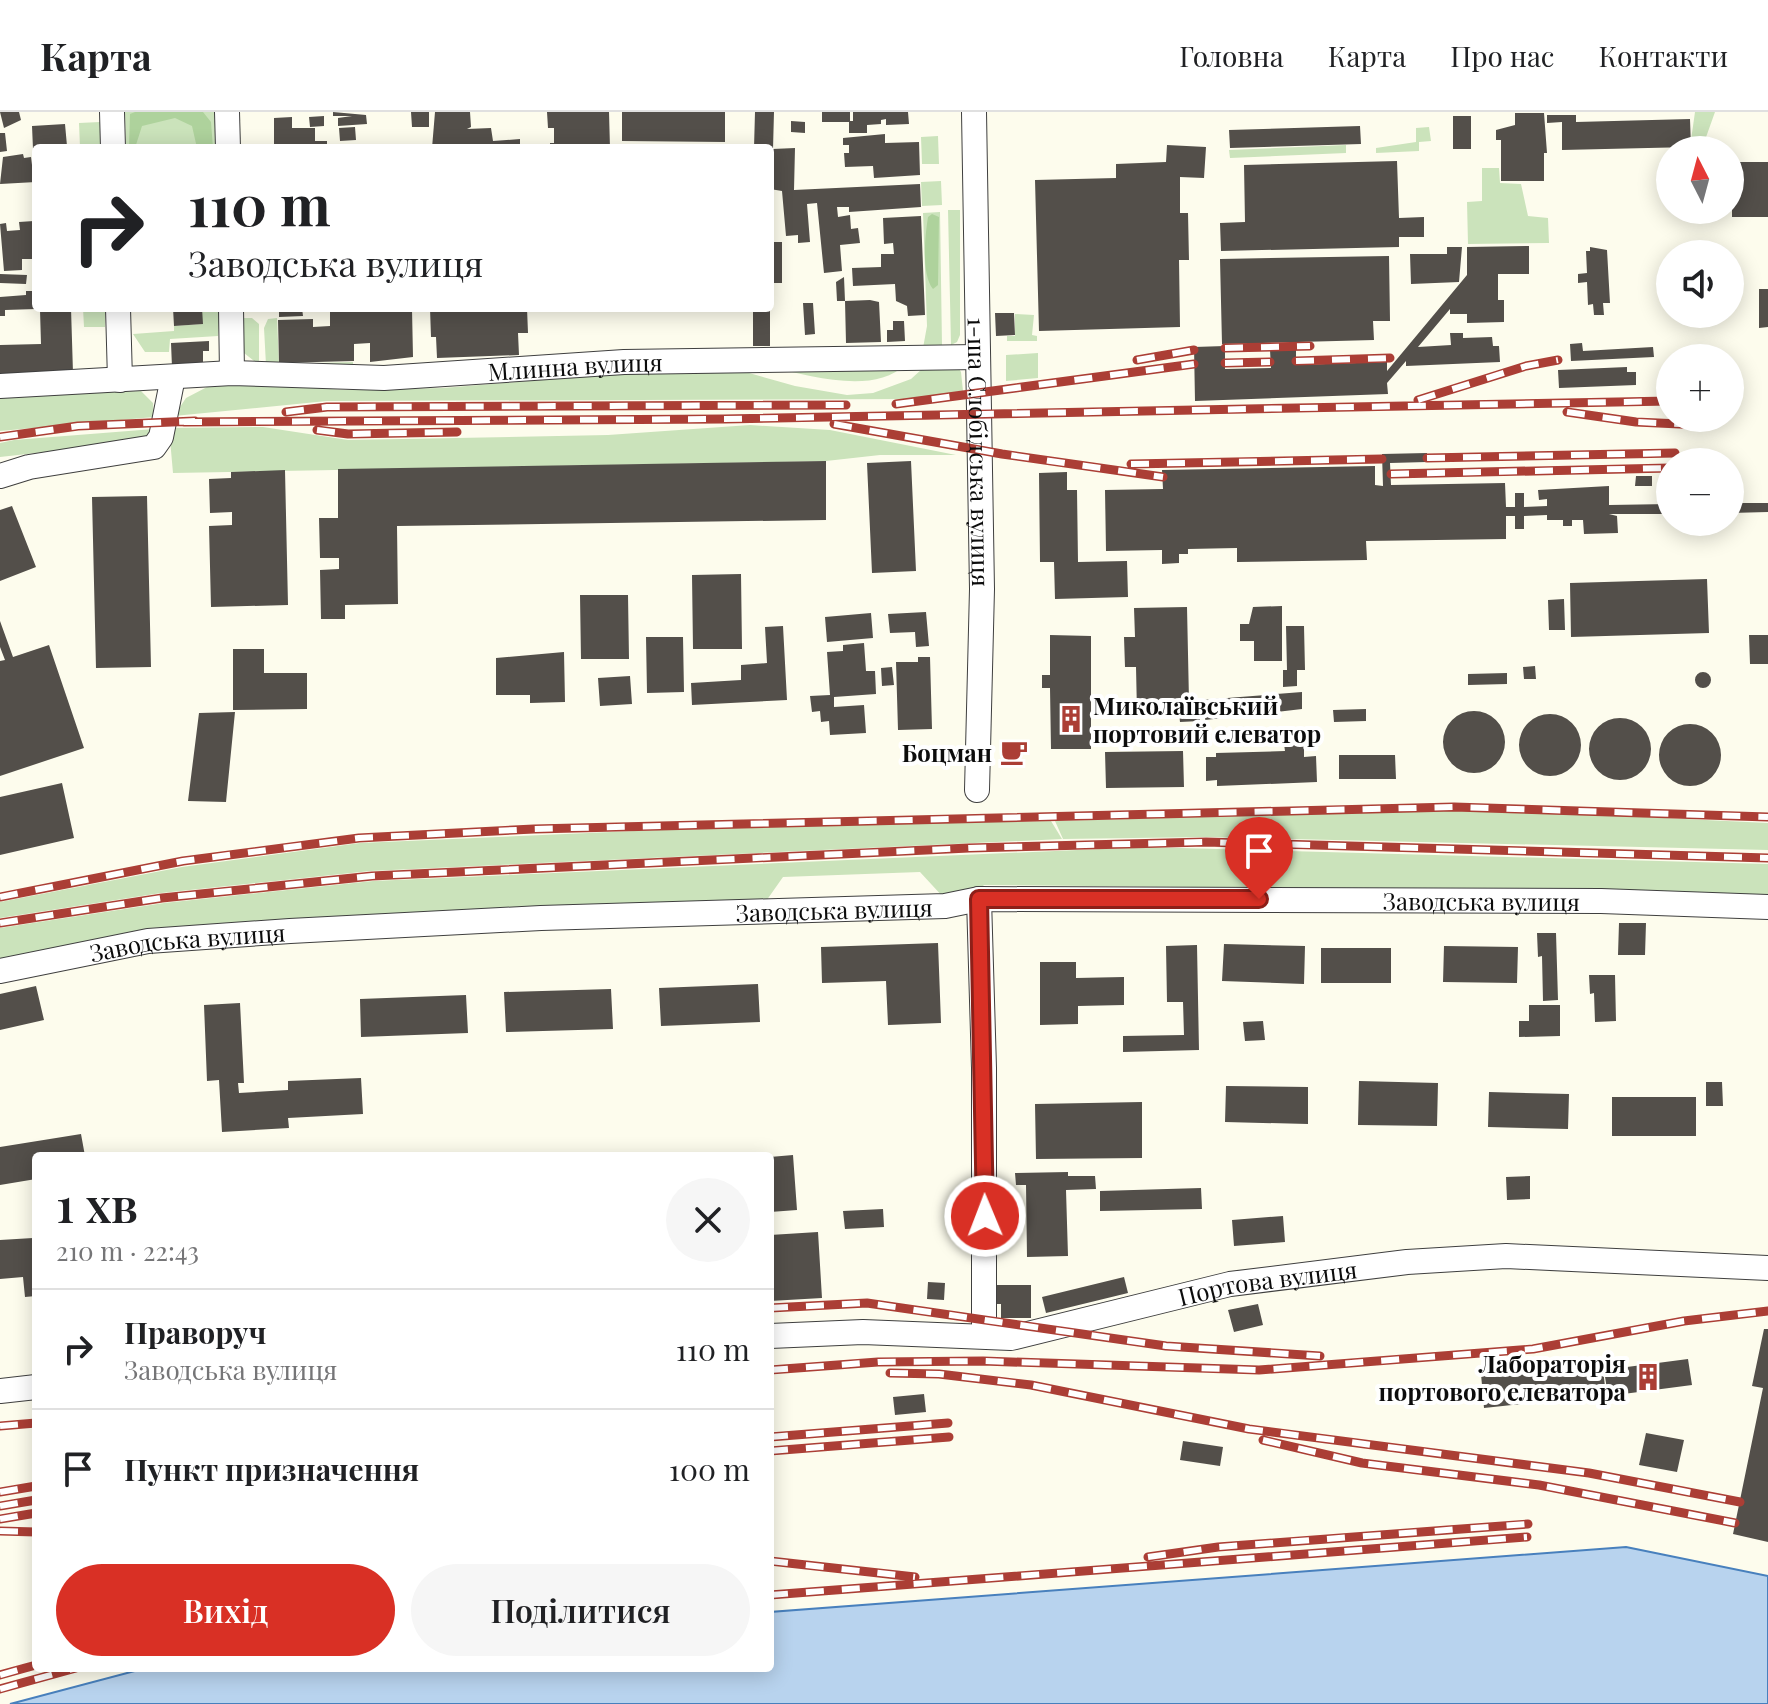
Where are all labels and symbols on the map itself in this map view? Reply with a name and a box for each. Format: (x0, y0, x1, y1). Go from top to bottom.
north arrow (1656, 136, 1744, 224)
street label: 1-ша Слобідська вулиця (961, 317, 998, 587)
street label: Млинна вулиця (487, 345, 663, 387)
place label: Миколаївський портовий елеватор (1093, 689, 1321, 749)
building icon: Миколаївський портовий елеватор (1056, 704, 1086, 734)
place label: Боцман (902, 736, 992, 768)
cafe icon: Боцман (999, 737, 1029, 767)
pin (1225, 817, 1293, 899)
street label: Заводська вулиця (1383, 884, 1580, 917)
street label: Заводська вулиця (735, 890, 933, 928)
street label: Заводська вулиця (86, 915, 286, 969)
position arrow (943, 1174, 1027, 1258)
street label: Портова вулиця (1174, 1252, 1359, 1312)
place label: Лабораторія портового елеватора (1378, 1347, 1627, 1407)
building icon: Лабораторія портового елеватора (1633, 1362, 1663, 1392)

